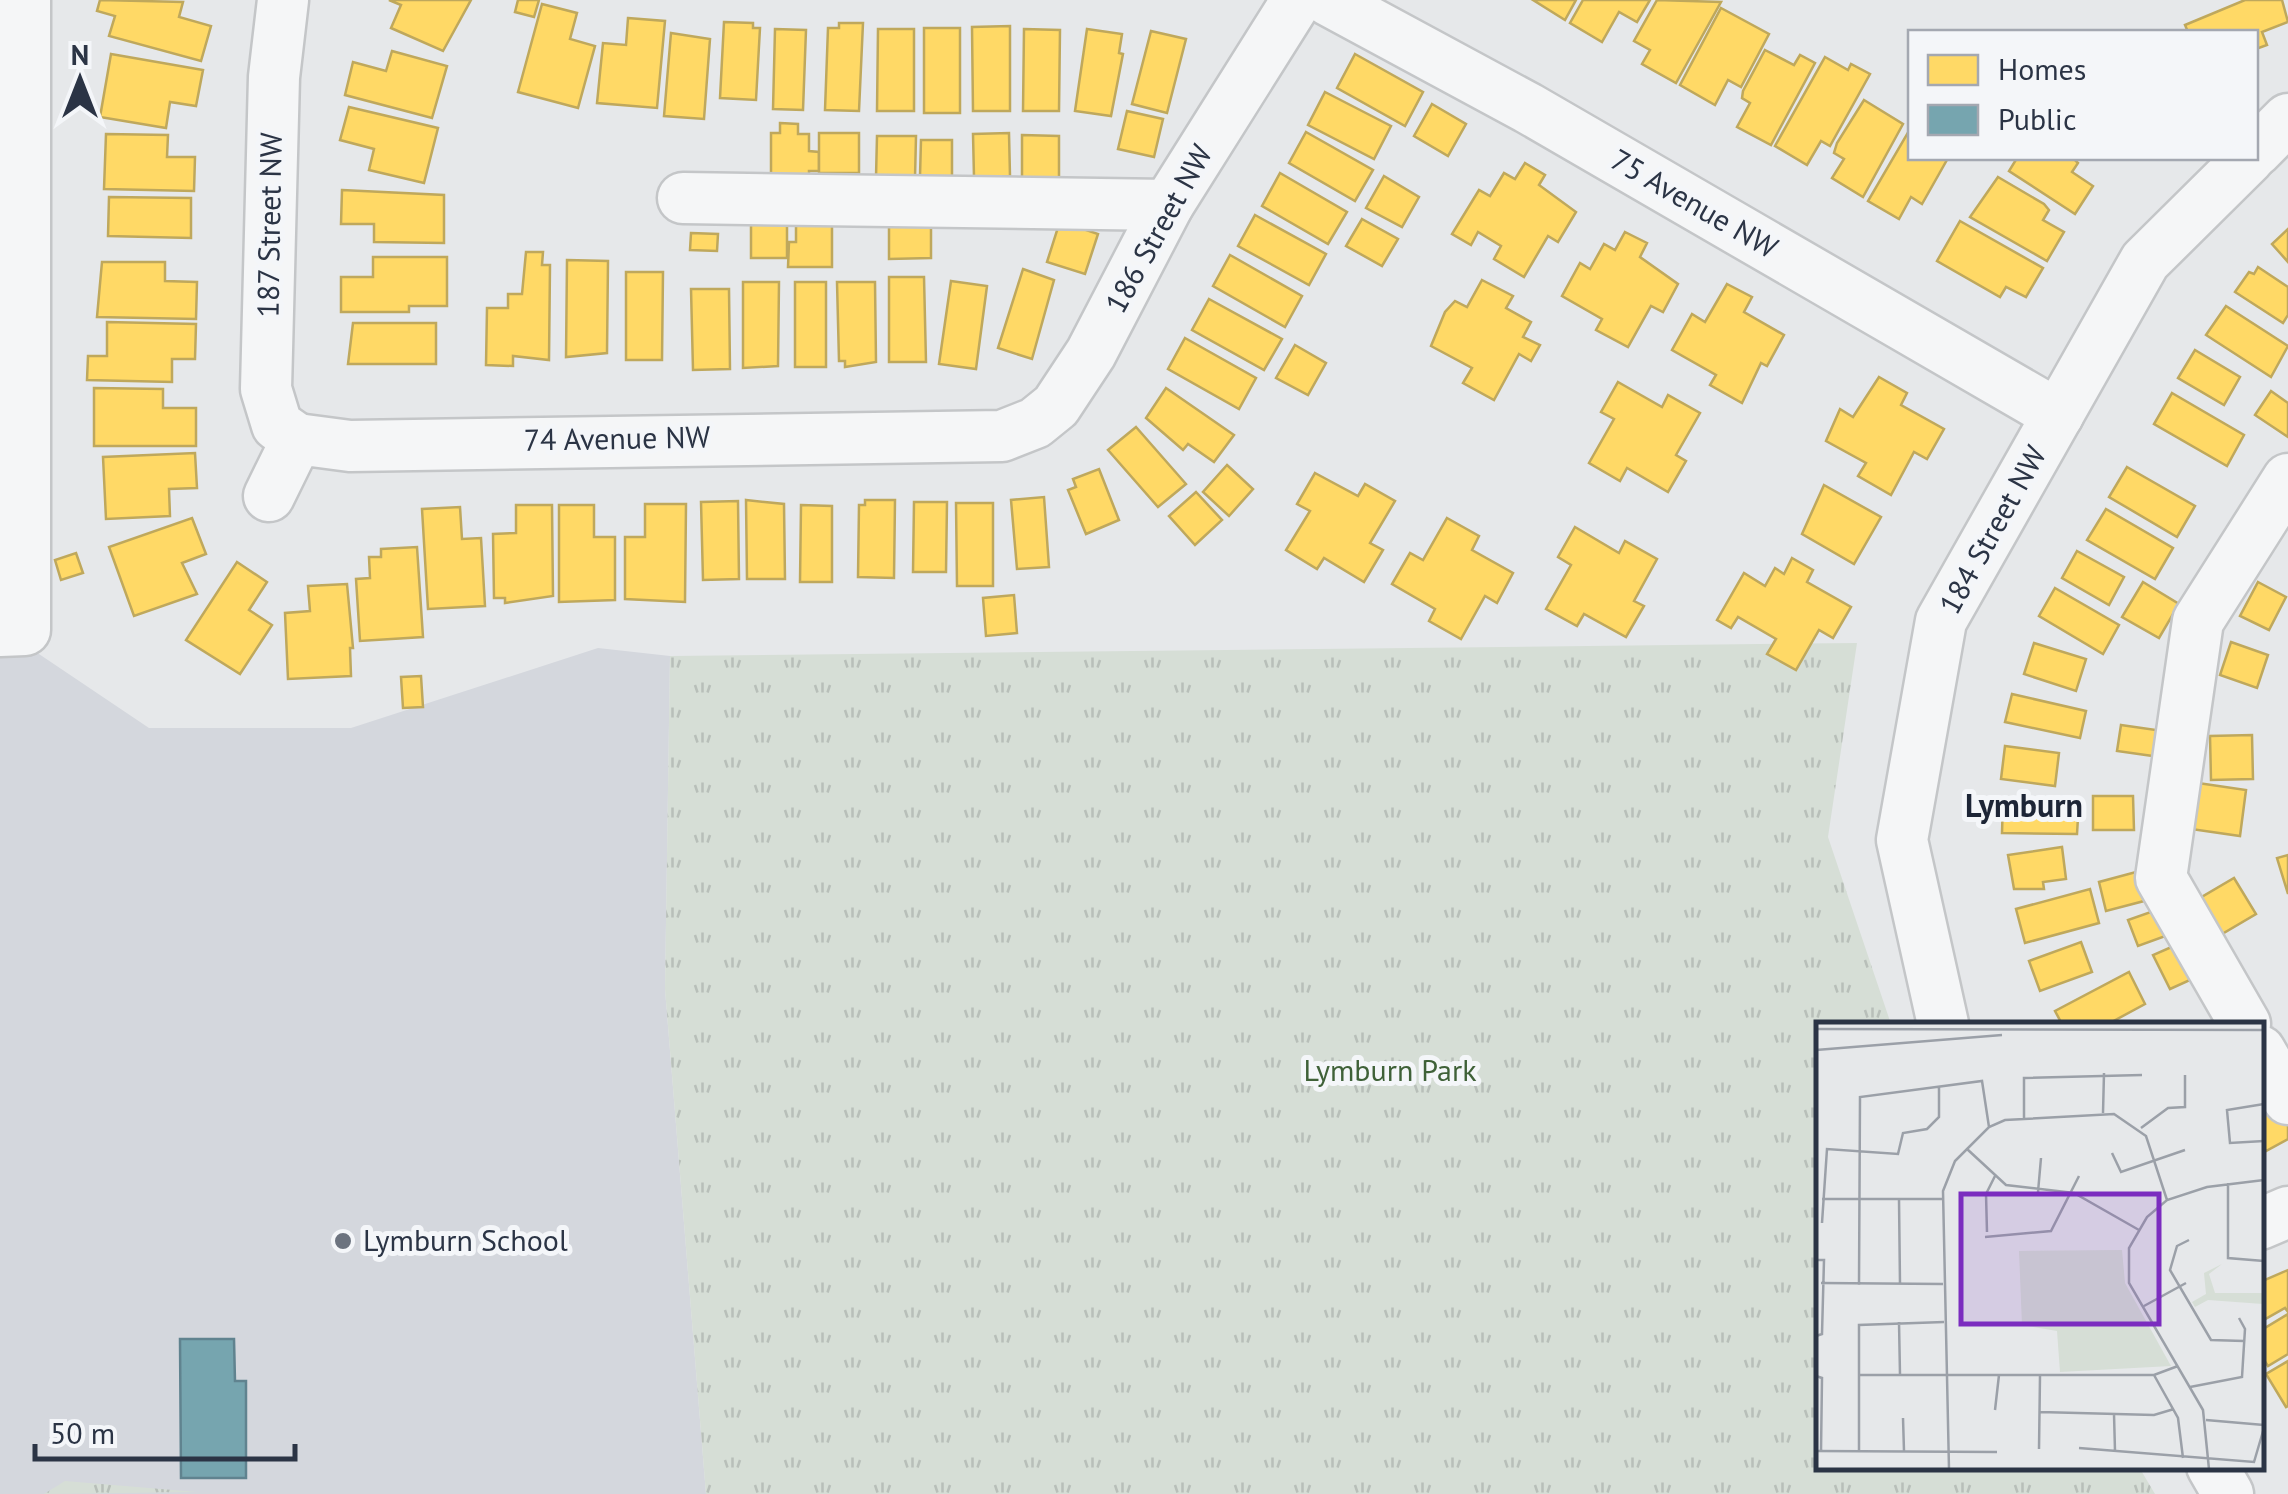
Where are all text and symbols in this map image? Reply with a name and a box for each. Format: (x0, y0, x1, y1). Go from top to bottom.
north arrow (30, 30, 130, 130)
legend (1908, 30, 2258, 160)
text: N (71, 36, 89, 73)
text: Homes (1998, 49, 2086, 88)
text: Public (1998, 99, 2076, 138)
street label: 187 Street NW (247, 132, 290, 318)
street label: 186 Street NW (1095, 137, 1220, 319)
street label: 75 Avenue NW (1604, 139, 1785, 266)
street label: 74 Avenue NW (523, 416, 711, 459)
street label: 184 Street NW (1929, 438, 2054, 620)
district label: Lymburn (1965, 784, 2083, 826)
inset map (1816, 1022, 2263, 1469)
park label: Lymburn Park (1303, 1050, 1477, 1089)
place label: Lymburn School (363, 1220, 568, 1259)
marker: Lymburn School (332, 1230, 354, 1252)
scale bar (35, 1399, 295, 1461)
text: 50 m (50, 1413, 115, 1452)

